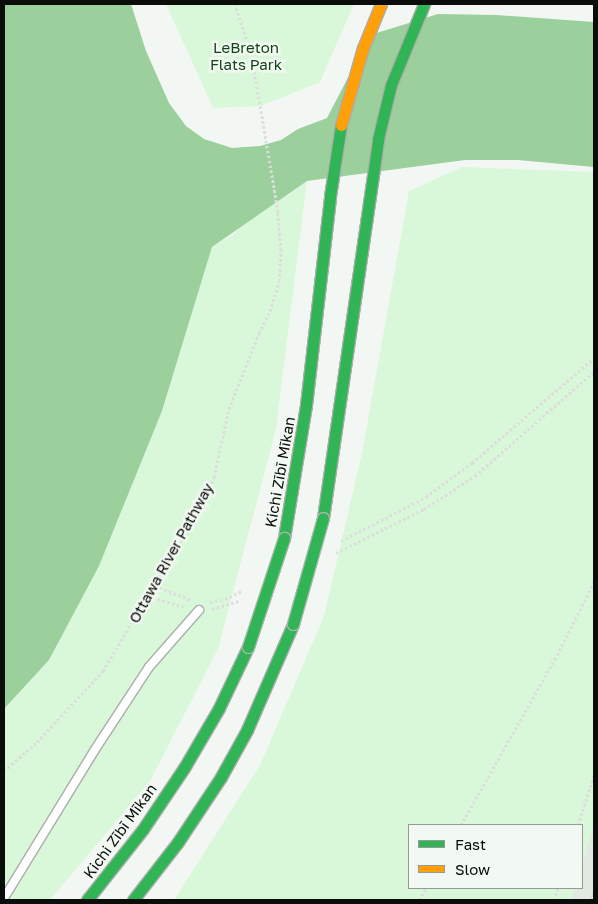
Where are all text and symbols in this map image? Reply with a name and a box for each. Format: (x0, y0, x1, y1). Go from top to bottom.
park label: LeBreton Flats Park (210, 38, 282, 73)
street label: Kichi Zībī Mīkan (261, 415, 299, 529)
street label: Ottawa River Pathway (125, 480, 217, 626)
street label: Kichi Zībī Mīkan (80, 780, 160, 882)
legend (408, 824, 583, 889)
text: Fast (455, 835, 486, 853)
text: Slow (455, 860, 490, 878)

